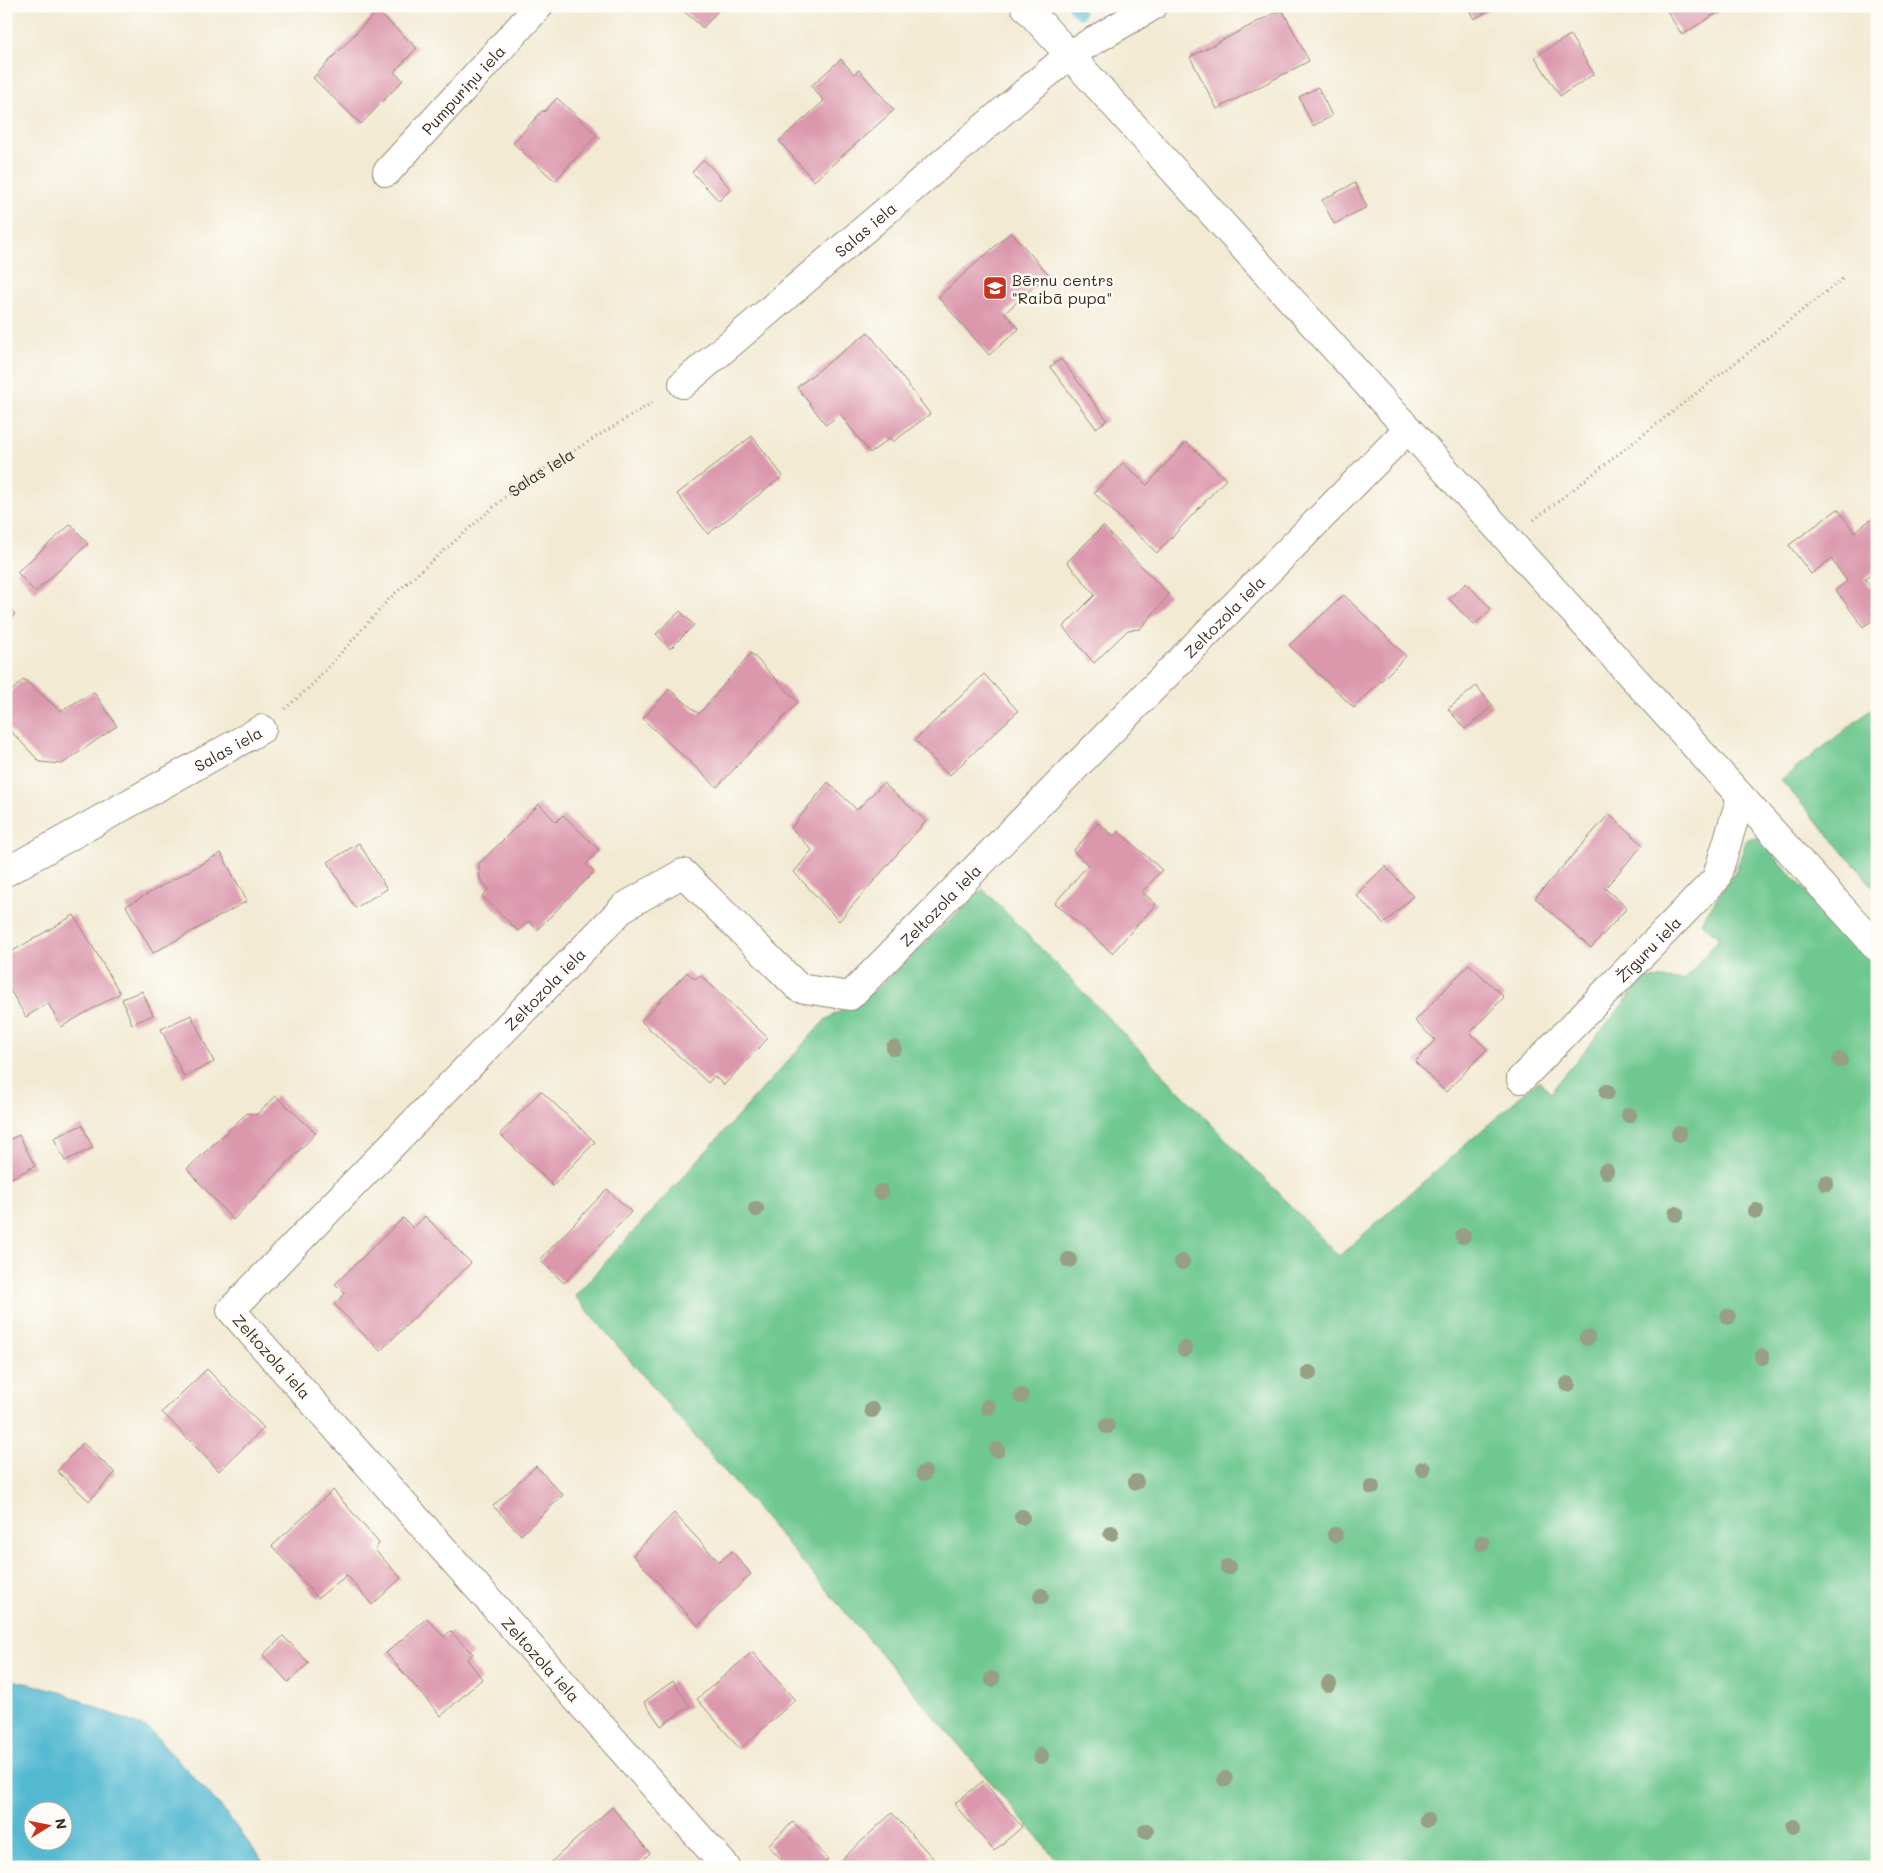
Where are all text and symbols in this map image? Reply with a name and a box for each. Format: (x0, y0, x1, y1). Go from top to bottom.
street label: Pumpuriņu iela (416, 40, 509, 139)
street label: Salas iela (830, 197, 900, 261)
place label: Bērnu centrs "Raibā pupa" (1012, 269, 1114, 308)
school or university icon: Bērnu centrs "Raibā pupa" (982, 275, 1008, 301)
street label: Salas iela (503, 443, 578, 501)
street label: Zeltozola iela (1179, 570, 1269, 662)
street label: Salas iela (190, 721, 266, 776)
street label: Zeltozola iela (894, 859, 985, 951)
street label: Žīguru iela (1611, 911, 1685, 986)
street label: Zeltozola iela (499, 943, 589, 1035)
street label: Zeltozola iela (228, 1309, 316, 1403)
street label: Zeltozola iela (497, 1612, 585, 1706)
north arrow (22, 1800, 72, 1850)
text: N (51, 1817, 72, 1831)

